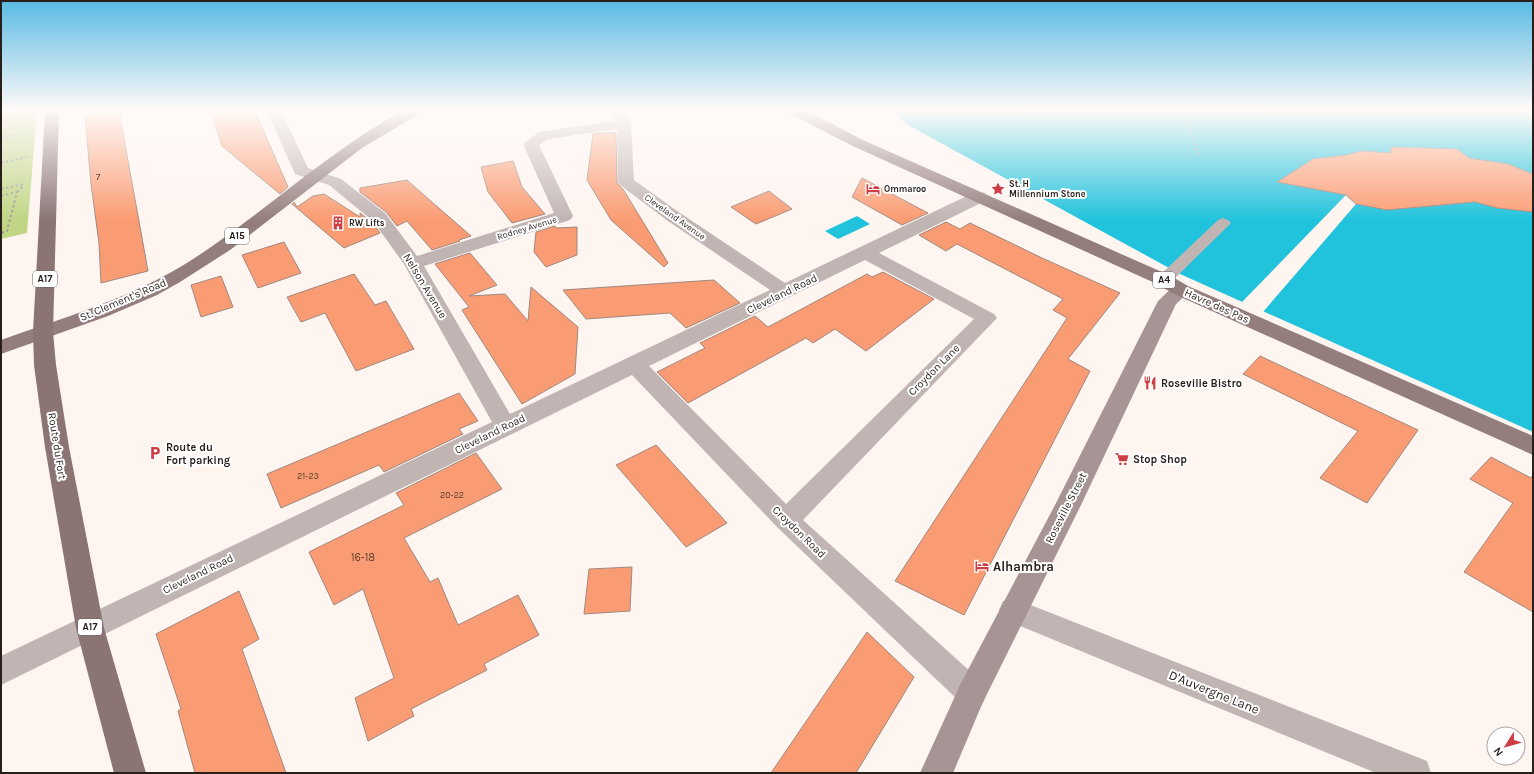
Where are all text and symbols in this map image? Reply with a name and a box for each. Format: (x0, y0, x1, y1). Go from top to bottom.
house number: 7 (96, 172, 101, 182)
place label: St. H Millennium Stone (1009, 179, 1086, 199)
hotel icon: Ommaroo (865, 181, 881, 197)
place icon: St. H Millennium Stone (990, 181, 1006, 197)
place label: Ommaroo (884, 184, 926, 194)
street label: Cleveland Avenue (643, 192, 708, 242)
street label: Rodney Avenue (496, 214, 558, 242)
building icon: RW Lifts (330, 215, 346, 231)
place label: RW Lifts (349, 218, 385, 228)
road number: A15 (225, 228, 249, 244)
street label: Nelson Avenue (401, 251, 450, 321)
road number: A17 (33, 271, 57, 287)
street label: Cleveland Road (745, 271, 819, 317)
road number: A4 (1153, 272, 1175, 288)
street label: St. Clement's Road (78, 276, 168, 324)
street label: Havre des Pas (1183, 286, 1252, 326)
street label: Croydon Lane (906, 341, 963, 398)
restaurant icon: Roseville Bistro (1142, 375, 1158, 391)
place label: Roseville Bistro (1161, 377, 1242, 390)
street label: Cleveland Road (453, 411, 527, 457)
street label: Route du Fort (45, 412, 69, 480)
place label: Route du Fort parking (166, 441, 231, 467)
parking icon: Route du Fort parking (147, 445, 163, 461)
supermarket icon: Stop Shop (1114, 451, 1130, 467)
place label: Stop Shop (1133, 453, 1187, 466)
street label: Roseville Street (1043, 470, 1089, 546)
house number: 21-23 (297, 471, 319, 481)
house number: 20-22 (440, 490, 464, 500)
street label: Croydon Road (770, 503, 828, 561)
street label: Cleveland Road (161, 551, 235, 597)
house number: 16-18 (351, 551, 375, 564)
hotel icon: Alhambra (974, 558, 990, 574)
place label: Alhambra (993, 559, 1054, 574)
road number: A17 (78, 619, 102, 635)
street label: D'Auvergne Lane (1167, 667, 1262, 717)
north arrow (1486, 726, 1526, 766)
text: N (1491, 745, 1506, 759)

